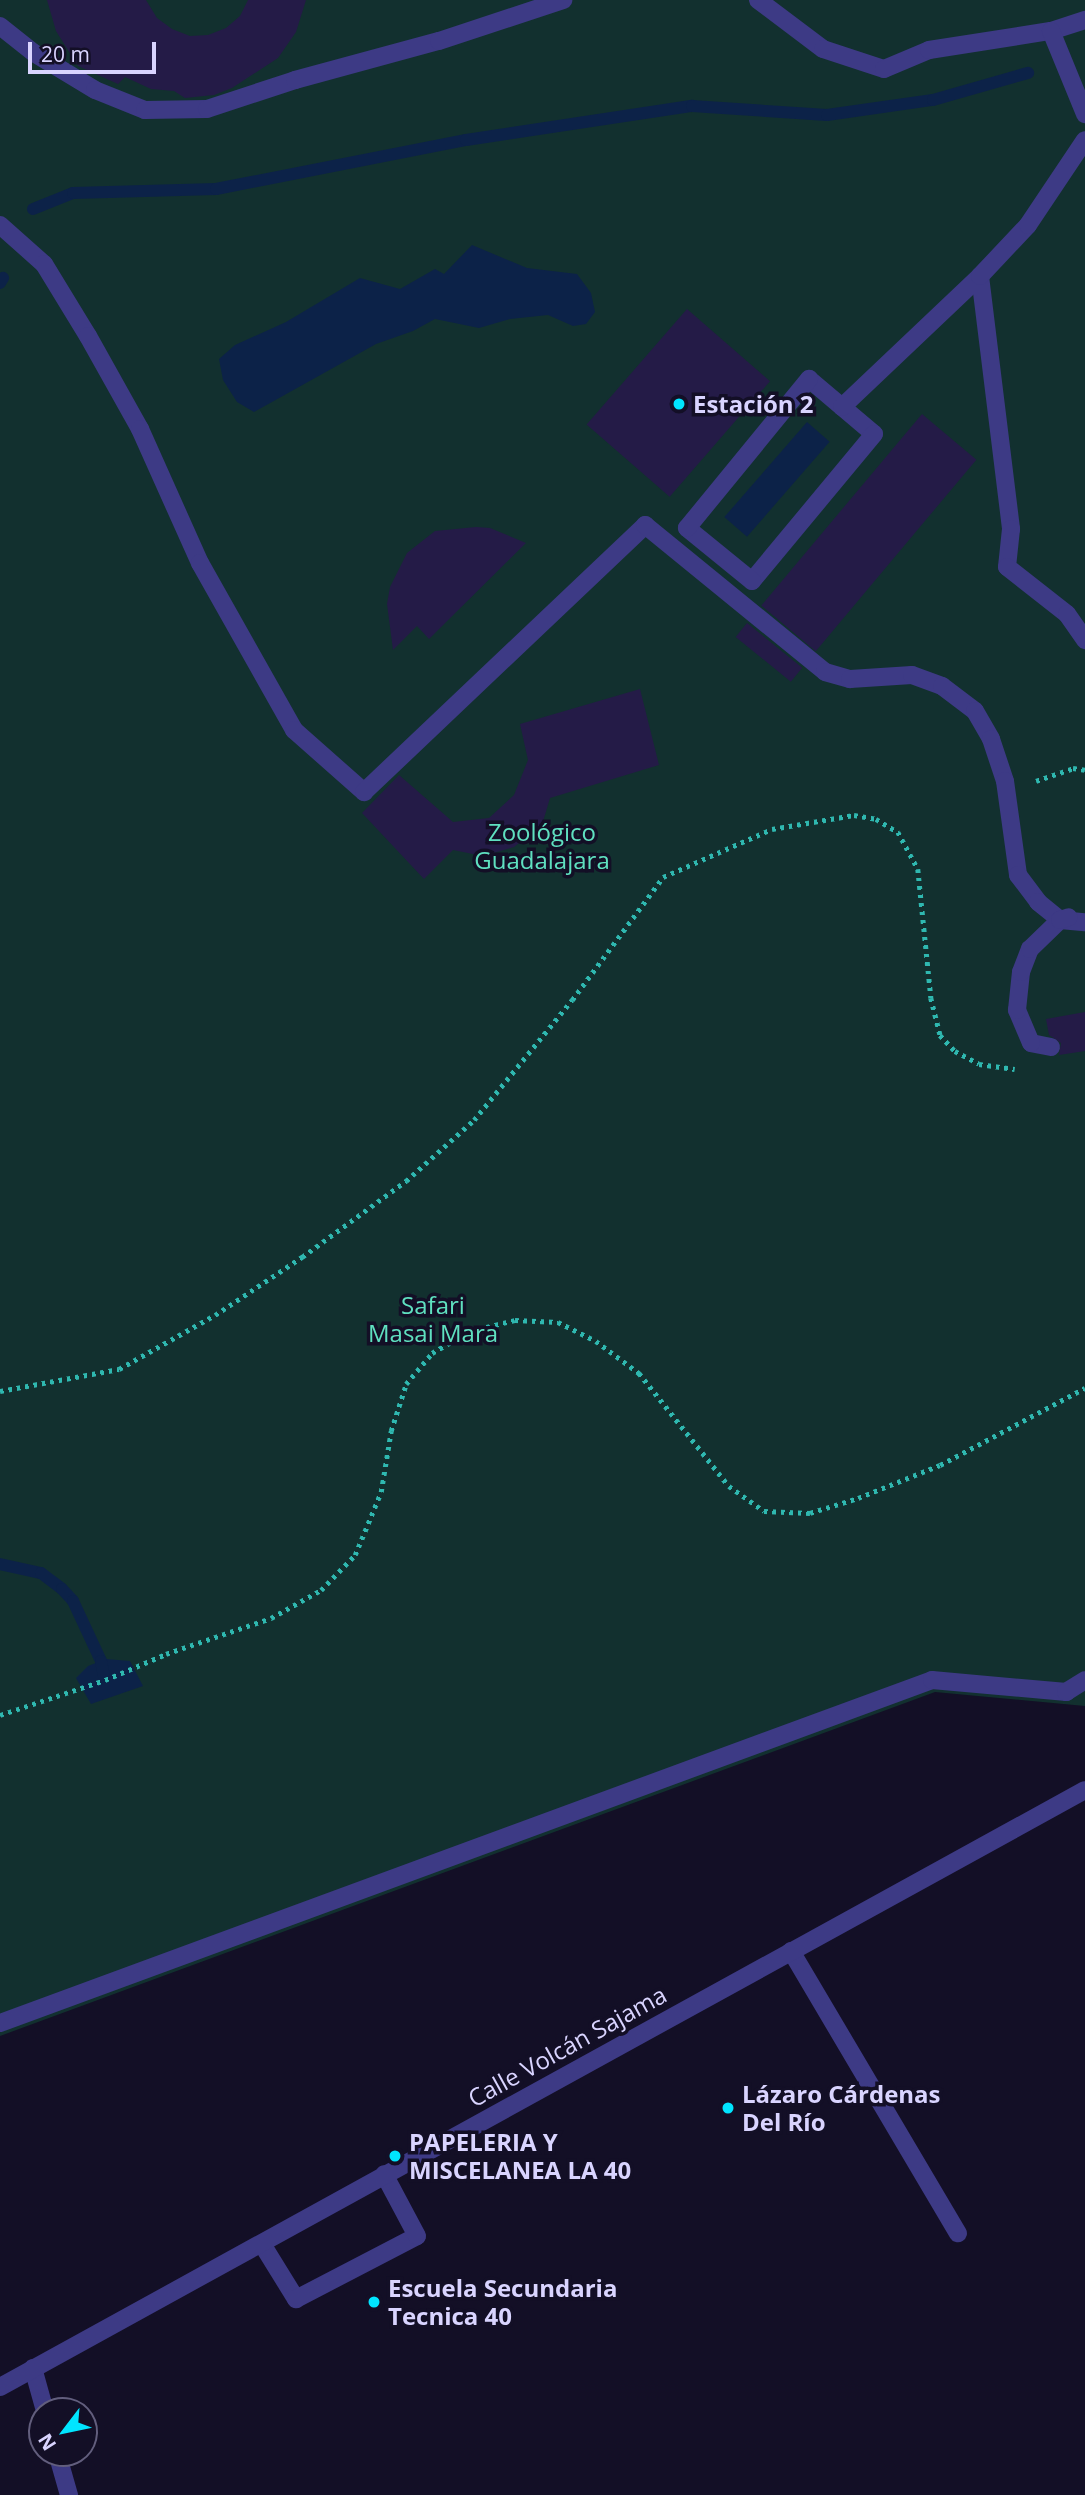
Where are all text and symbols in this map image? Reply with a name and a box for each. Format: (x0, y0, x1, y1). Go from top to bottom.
scale bar (32, 28, 159, 72)
text: 20 m (41, 40, 90, 68)
place label: Estación 2 (693, 390, 814, 418)
marker: Estación 2 (671, 396, 687, 412)
park label: Zoológico Guadalajara (474, 818, 610, 874)
park label: Safari Masai Mara (368, 1291, 498, 1347)
street label: Calle Volcán Sajama (463, 1980, 671, 2112)
place label: Lázaro Cárdenas Del Río (742, 2080, 941, 2136)
marker: Lázaro Cárdenas Del Río (720, 2100, 736, 2116)
place label: PAPELERIA Y MISCELANEA LA 40 (409, 2128, 631, 2184)
marker: PAPELERIA Y MISCELANEA LA 40 (387, 2148, 403, 2164)
place label: Escuela Secundaria Tecnica 40 (388, 2274, 617, 2330)
marker: Escuela Secundaria Tecnica 40 (366, 2294, 382, 2310)
north arrow (28, 2397, 98, 2467)
text: N (32, 2429, 62, 2456)

